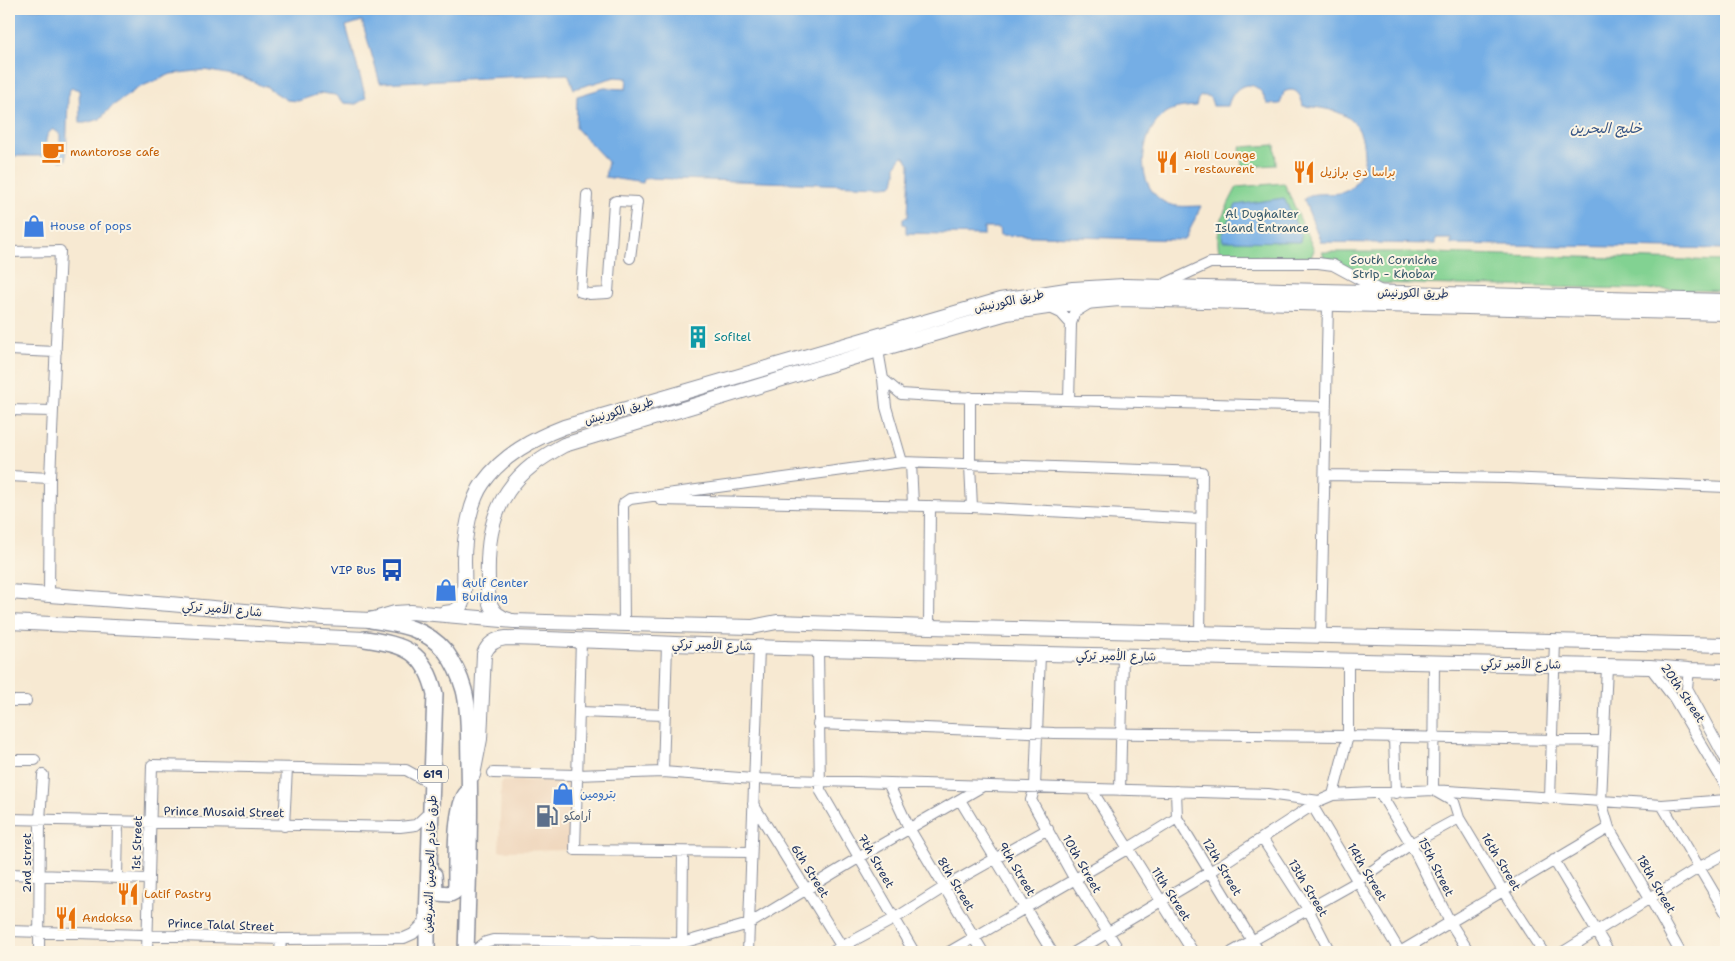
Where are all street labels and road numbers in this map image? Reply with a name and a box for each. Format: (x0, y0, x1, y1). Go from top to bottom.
street label: طريق الكورنيش (1377, 284, 1449, 302)
street label: طريق الكورنيش (972, 286, 1046, 316)
street label: طريق الكورنيش (582, 393, 656, 429)
street label: شارع الأمير تركي (181, 598, 263, 623)
street label: شارع الأمير تركي (672, 636, 752, 657)
street label: شارع الأمير تركي (1076, 647, 1156, 668)
street label: شارع الأمير تركي (1481, 655, 1561, 676)
street label: 20th Street (1657, 660, 1709, 726)
road number: 619 (418, 766, 448, 782)
street label: طرق خادم الحرمين الشريفين (420, 795, 441, 933)
street label: Prince Musaid Street (163, 803, 285, 821)
street label: 1st Street (128, 815, 146, 871)
street label: 16th Street (1477, 830, 1525, 894)
street label: 7th Street (854, 831, 898, 891)
street label: 10th Street (1059, 832, 1105, 896)
street label: 2nd strret (19, 833, 35, 893)
street label: 12th Street (1199, 835, 1245, 899)
street label: 15th Street (1414, 835, 1458, 899)
street label: 9th Street (995, 839, 1039, 899)
street label: 14th Street (1343, 840, 1391, 904)
street label: 6th Street (787, 841, 833, 901)
street label: 18th Street (1633, 852, 1679, 916)
street label: 8th Street (934, 854, 978, 914)
street label: 13th Street (1285, 856, 1331, 920)
street label: 11th Street (1148, 864, 1194, 924)
street label: Prince Talal Street (167, 915, 275, 935)

